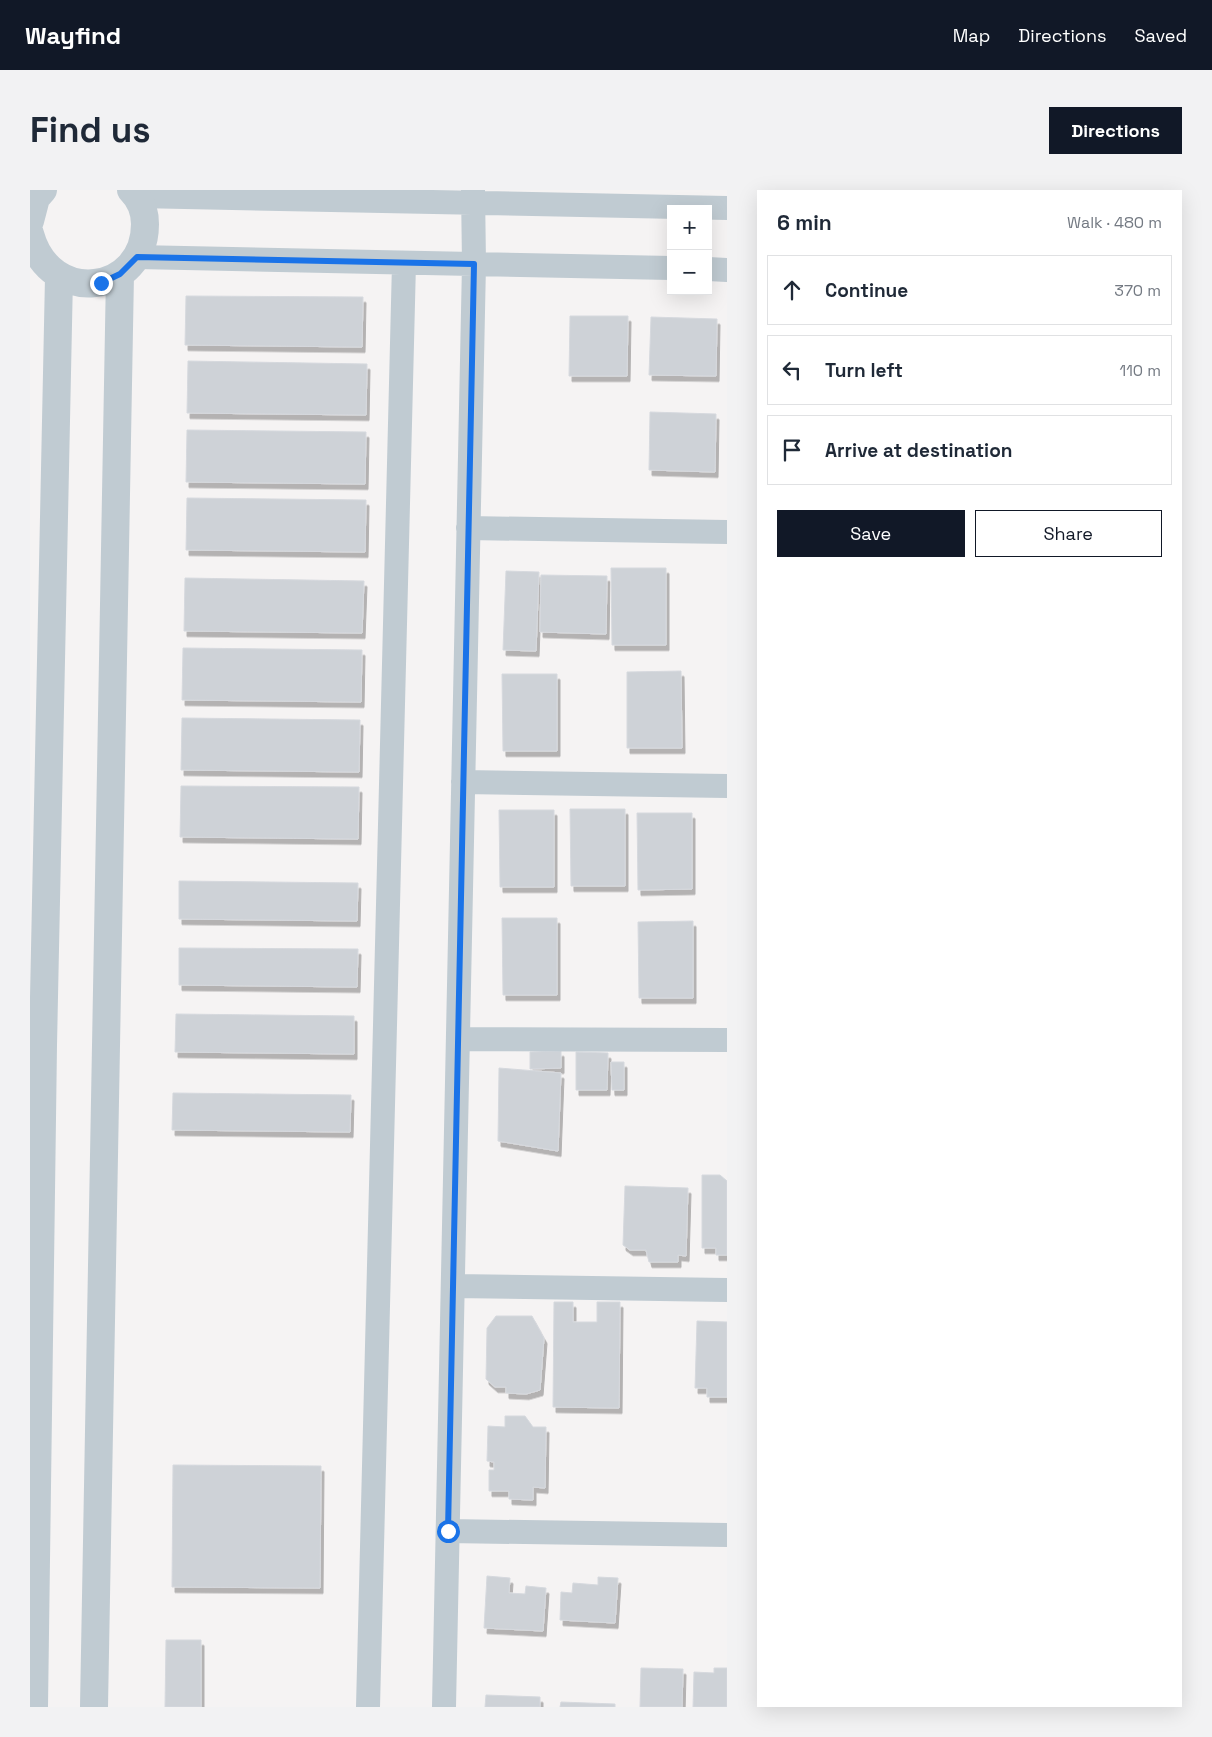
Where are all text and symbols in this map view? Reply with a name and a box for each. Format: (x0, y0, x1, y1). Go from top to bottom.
text: Wayfind (25, 20, 121, 51)
text: Map (953, 24, 990, 47)
text: Directions (1018, 24, 1107, 47)
text: Saved (1135, 24, 1187, 47)
button: Directions (1049, 107, 1182, 154)
text: Find us (30, 108, 151, 152)
map controls (667, 205, 712, 295)
button: + (667, 205, 712, 250)
text: 6 min (777, 209, 832, 236)
text: Walk · 480 m (1067, 212, 1162, 233)
button: − (667, 250, 712, 295)
route end (90, 272, 113, 295)
icon: ahead (778, 276, 806, 304)
text: Continue (825, 278, 908, 303)
text: 370 m (1114, 280, 1161, 301)
icon: left (778, 356, 806, 384)
text: Turn left (825, 358, 903, 383)
text: 110 m (1119, 360, 1161, 381)
icon: arrive (778, 436, 806, 464)
text: Arrive at destination (825, 438, 1013, 463)
button: Save (777, 510, 965, 557)
button: Share (975, 510, 1162, 557)
route start (437, 1520, 460, 1543)

